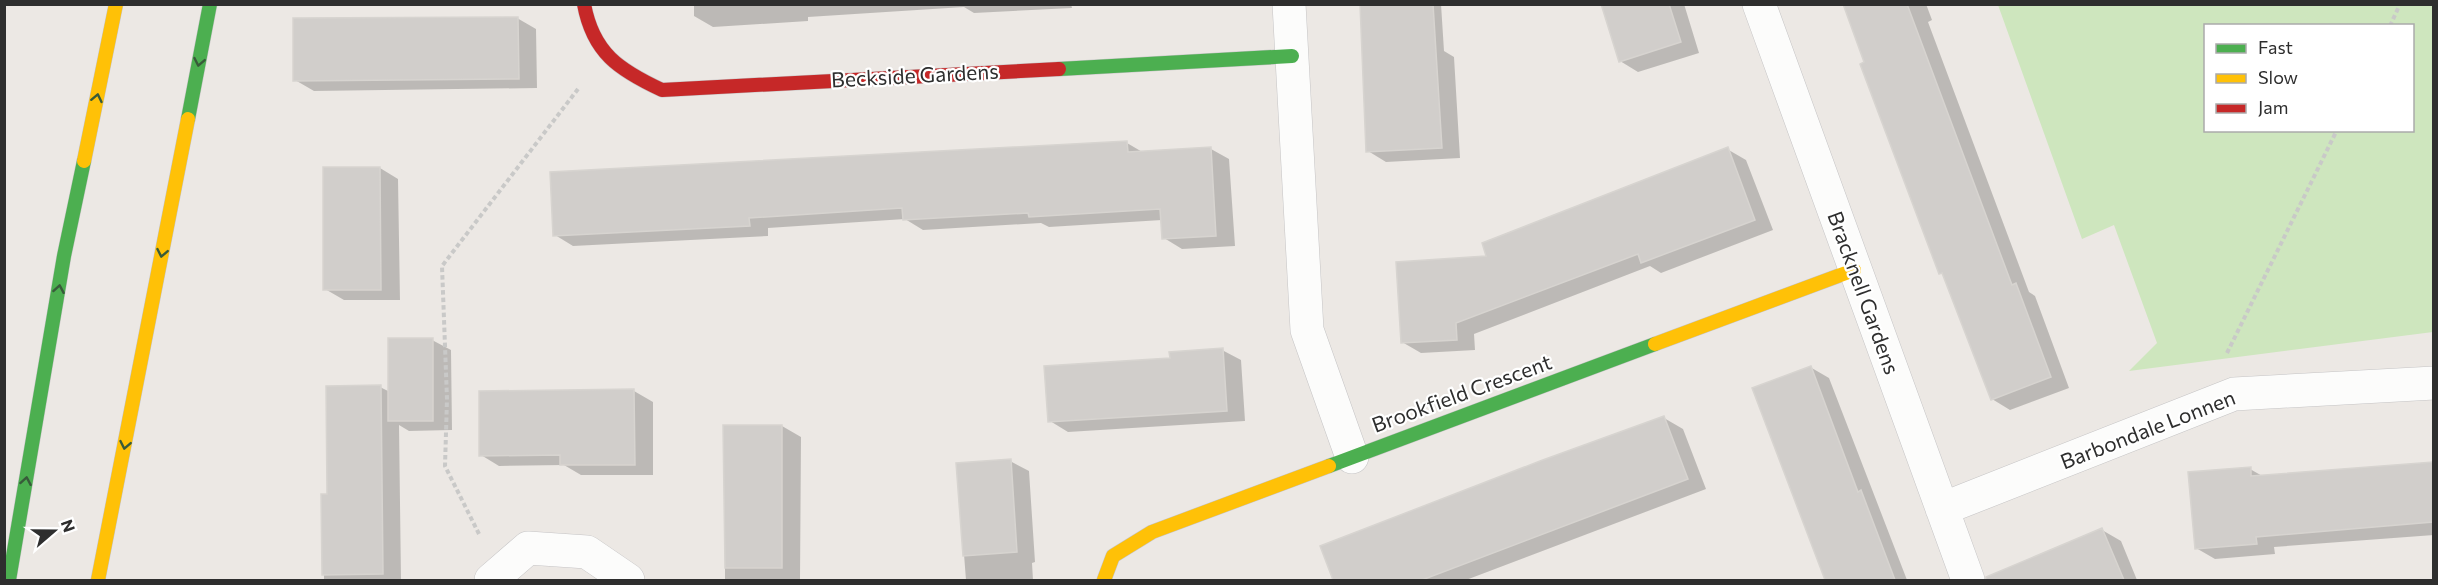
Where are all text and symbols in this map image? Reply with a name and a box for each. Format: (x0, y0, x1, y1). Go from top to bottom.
legend (2204, 24, 2414, 132)
text: Fast (2258, 36, 2293, 58)
one-way arrow (193, 57, 206, 67)
street label: Beckside Gardens (830, 58, 999, 91)
text: Slow (2258, 66, 2298, 88)
one-way arrow (90, 93, 103, 103)
text: Jam (2258, 96, 2288, 118)
street label: Bracknell Gardens (1823, 208, 1905, 377)
one-way arrow (156, 248, 169, 258)
one-way arrow (52, 284, 64, 294)
street label: Brookfield Crescent (1368, 348, 1555, 437)
street label: Barbondale Lonnen (2057, 384, 2238, 473)
one-way arrow (119, 439, 132, 449)
one-way arrow (19, 477, 32, 487)
north arrow (24, 501, 84, 561)
text: N (58, 517, 80, 535)

